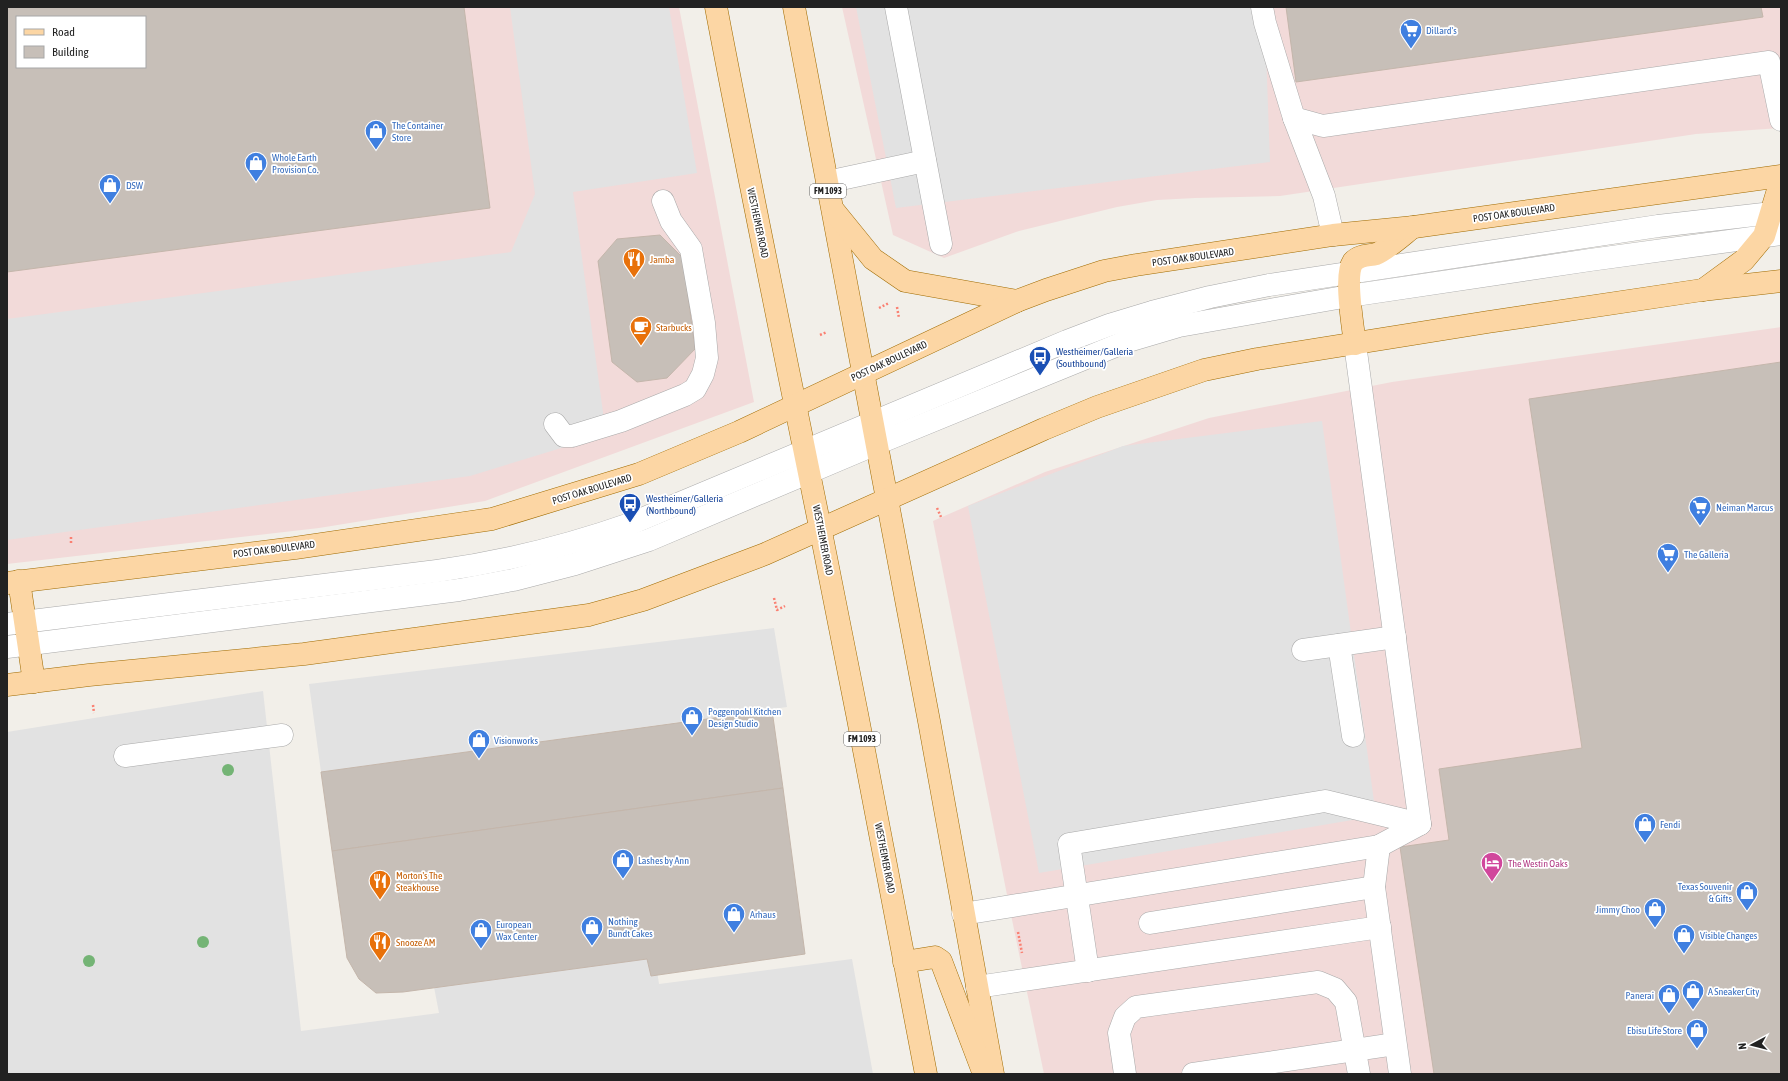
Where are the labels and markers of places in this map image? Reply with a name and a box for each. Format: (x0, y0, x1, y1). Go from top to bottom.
supermarket icon: Dillard's (1398, 17, 1424, 50)
place label: Dillard's (1426, 25, 1457, 36)
shop icon: The Container Store (363, 118, 389, 151)
place label: The Container Store (392, 120, 444, 143)
shop icon: Whole Earth Provision Co. (243, 150, 269, 183)
place label: Whole Earth Provision Co. (272, 152, 319, 175)
shop icon: DSW (97, 172, 123, 205)
place label: DSW (126, 180, 144, 191)
restaurant icon: Jamba (621, 246, 647, 279)
place label: Jamba (650, 254, 675, 265)
cafe icon: Starbucks (628, 314, 654, 347)
place label: Starbucks (656, 322, 692, 333)
bus stop icon: Westheimer/Galleria (Southbound) (1027, 344, 1053, 377)
place label: Westheimer/Galleria (Southbound) (1056, 346, 1134, 369)
bus stop icon: Westheimer/Galleria (Northbound) (617, 491, 643, 524)
place label: Westheimer/Galleria (Northbound) (646, 493, 724, 516)
supermarket icon: Neiman Marcus (1687, 494, 1713, 527)
place label: Neiman Marcus (1716, 502, 1774, 513)
supermarket icon: The Galleria (1655, 541, 1681, 574)
place label: The Galleria (1684, 549, 1729, 560)
shop icon: Poggenpohl Kitchen Design Studio (679, 704, 705, 737)
place label: Poggenpohl Kitchen Design Studio (708, 706, 781, 729)
shop icon: Visionworks (466, 727, 492, 760)
place label: Visionworks (494, 735, 539, 746)
shop icon: Fendi (1632, 811, 1658, 844)
place label: Fendi (1660, 819, 1680, 830)
shop icon: Lashes by Ann (610, 847, 636, 880)
hotel icon: The Westin Oaks (1479, 850, 1505, 883)
place label: Lashes by Ann (638, 855, 689, 866)
place label: The Westin Oaks (1508, 858, 1568, 869)
restaurant icon: Morton's The Steakhouse (367, 868, 393, 901)
place label: Morton's The Steakhouse (396, 870, 443, 893)
shop icon: Texas Souvenir & Gifts (1734, 879, 1760, 912)
place label: Texas Souvenir & Gifts (1678, 881, 1733, 904)
shop icon: Jimmy Choo (1642, 896, 1668, 929)
shop icon: Arhaus (721, 901, 747, 934)
place label: Jimmy Choo (1596, 904, 1640, 915)
place label: Arhaus (750, 909, 776, 920)
shop icon: Nothing Bundt Cakes (579, 914, 605, 947)
place label: Nothing Bundt Cakes (608, 916, 653, 939)
shop icon: European Wax Center (468, 917, 494, 950)
place label: European Wax Center (496, 919, 538, 942)
shop icon: Visible Changes (1671, 922, 1697, 955)
restaurant icon: Snooze AM (367, 929, 393, 962)
place label: Visible Changes (1700, 930, 1758, 941)
place label: Snooze AM (396, 937, 435, 948)
shop icon: A Sneaker City (1680, 978, 1706, 1011)
shop icon: Panerai (1656, 982, 1682, 1015)
place label: A Sneaker City (1708, 986, 1759, 997)
place label: Panerai (1626, 990, 1654, 1001)
shop icon: Ebisu Life Store (1684, 1017, 1710, 1050)
place label: Ebisu Life Store (1627, 1025, 1682, 1036)

